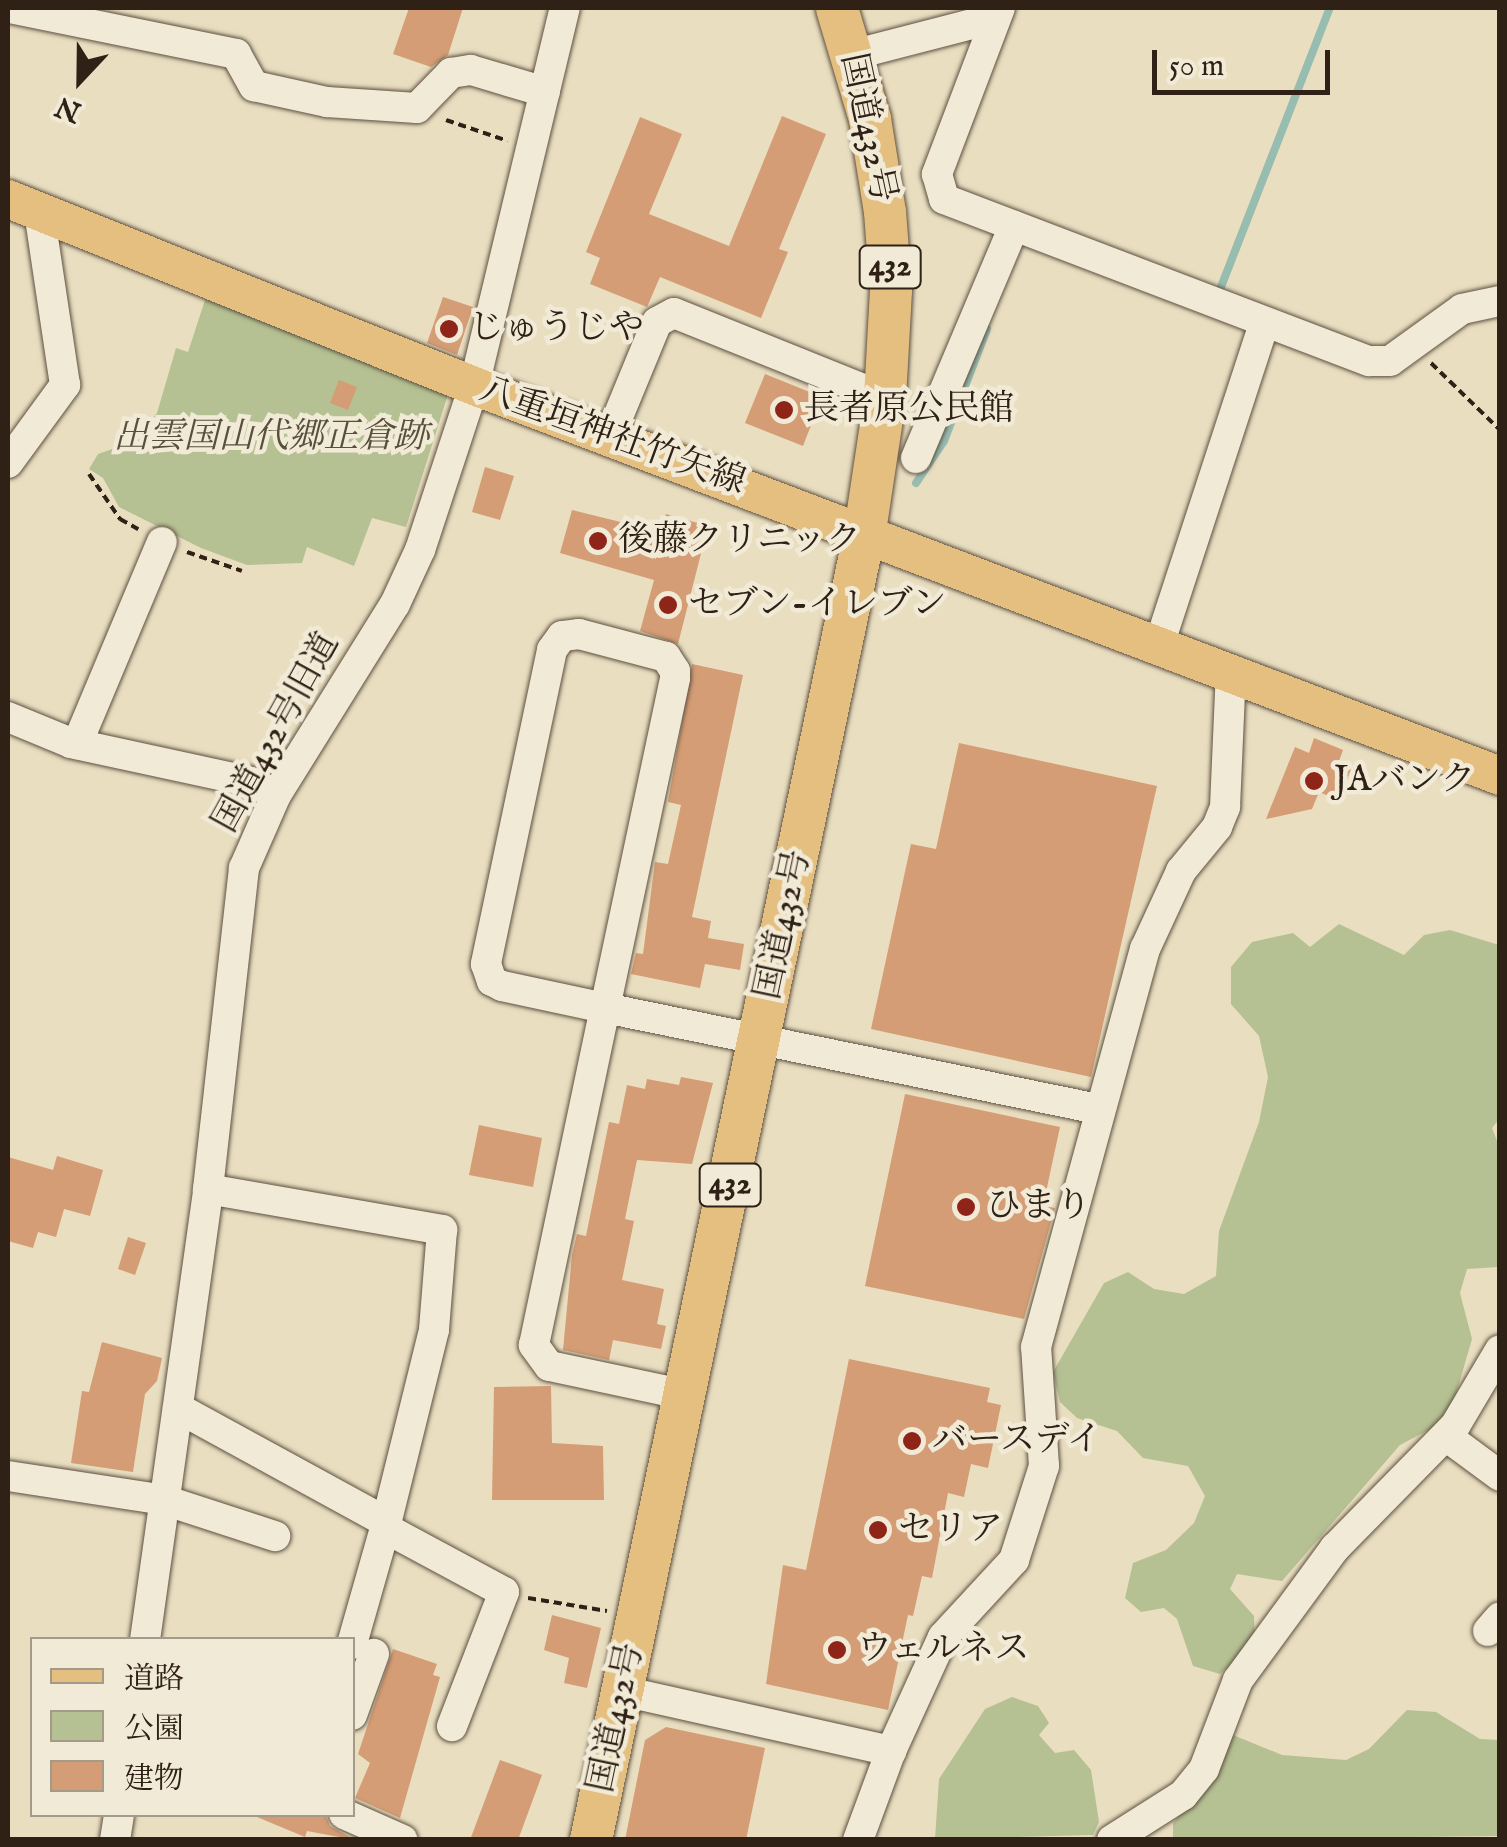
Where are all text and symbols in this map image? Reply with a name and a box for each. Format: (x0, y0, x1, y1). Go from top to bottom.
north arrow (30, 30, 130, 130)
scale bar (1157, 30, 1334, 92)
text: 50 m (1169, 48, 1224, 86)
street label: 国道432号 (831, 49, 903, 207)
text: N (51, 88, 86, 129)
road number: 432 (858, 240, 922, 294)
place label: じゅうじや (469, 308, 644, 350)
marker: じゅうじや (438, 318, 460, 340)
street label: 八重垣神社竹矢線 (473, 369, 751, 505)
place label: 長者原公民館 (804, 389, 1014, 431)
marker: 長者原公民館 (773, 399, 795, 421)
park label: 出雲国山代郷正倉跡 (114, 417, 428, 459)
place label: 後藤クリニック (618, 520, 863, 562)
marker: 後藤クリニック (587, 530, 609, 552)
place label: セブン-イレブン (688, 584, 949, 626)
marker: セブン-イレブン (657, 594, 679, 616)
street label: 国道432号旧道 (205, 626, 349, 840)
place label: JAバンク (1334, 760, 1476, 802)
marker: JAバンク (1303, 770, 1325, 792)
street label: 国道432号 (748, 846, 820, 1004)
road number: 432 (698, 1158, 762, 1212)
place label: ひまり (986, 1186, 1091, 1228)
marker: ひまり (955, 1196, 977, 1218)
place label: バースデイ (932, 1420, 1107, 1462)
marker: バースデイ (901, 1430, 923, 1452)
place label: セリア (898, 1509, 1003, 1551)
marker: セリア (867, 1519, 889, 1541)
place label: ウェルネス (857, 1629, 1032, 1671)
legend (30, 1637, 355, 1817)
street label: 国道432号 (581, 1639, 653, 1797)
marker: ウェルネス (826, 1639, 848, 1661)
text: 道路 (124, 1661, 184, 1699)
text: 公園 (124, 1711, 184, 1749)
text: 建物 (124, 1761, 184, 1799)

